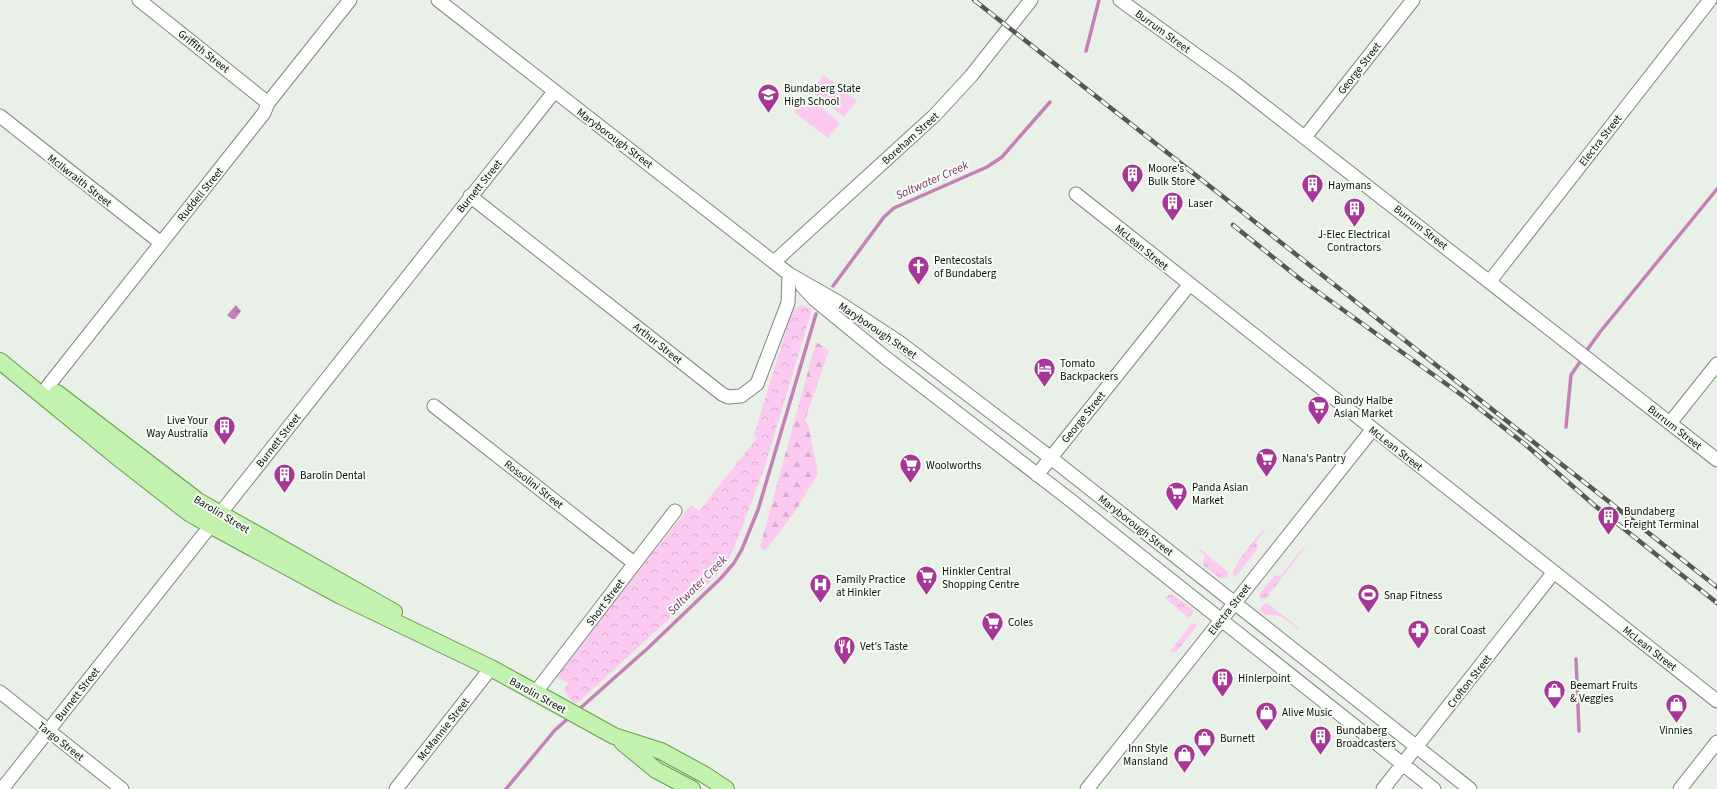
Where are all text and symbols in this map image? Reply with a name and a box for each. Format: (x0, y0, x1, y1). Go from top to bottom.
street label: Burrum Street (1132, 6, 1194, 57)
street label: Griffith Street (175, 26, 233, 77)
street label: George Street (1334, 39, 1385, 98)
school or university icon: Bundaberg State High School (756, 81, 782, 114)
place label: Bundaberg State High School (784, 81, 861, 109)
street label: Maryborough Street (574, 105, 656, 172)
street label: Boreham Street (879, 109, 942, 168)
street label: Electra Street (1576, 111, 1625, 169)
street label: McIlwraith Street (44, 151, 115, 210)
street label: Burnett Street (453, 156, 506, 216)
water label: Saltwater Creek (893, 157, 972, 204)
building icon: Moore's Bulk Store (1120, 161, 1146, 194)
place label: Moore's Bulk Store (1148, 161, 1196, 189)
street label: Ruddell Street (174, 164, 227, 224)
building icon: Haymans (1299, 172, 1325, 205)
place label: Haymans (1328, 178, 1372, 193)
building icon: Laser (1159, 190, 1185, 223)
building icon: J-Elec Electrical Contractors (1341, 195, 1367, 228)
place label: Laser (1188, 196, 1213, 211)
street label: Burrum Street (1390, 201, 1451, 253)
street label: McLean Street (1112, 221, 1172, 274)
place label: J-Elec Electrical Contractors (1318, 227, 1390, 255)
church icon: Pentecostals of Bundaberg (905, 253, 931, 286)
place label: Pentecostals of Bundaberg (934, 253, 997, 281)
street label: Maryborough Street (835, 299, 920, 362)
street label: Arthur Street (630, 319, 686, 368)
hotel icon: Tomato Backpackers (1032, 356, 1058, 389)
place label: Tomato Backpackers (1060, 356, 1118, 384)
street label: George Street (1058, 388, 1109, 446)
supermarket icon: Bundy Halbe Asian Market (1306, 393, 1332, 426)
place label: Bundy Halbe Asian Market (1334, 393, 1394, 421)
street label: Burrum Street (1644, 401, 1705, 453)
street label: Burnett Street (253, 410, 304, 470)
place label: Live Your Way Australia (147, 413, 208, 441)
building icon: Live Your Way Australia (211, 413, 237, 446)
street label: McLean Street (1366, 423, 1426, 474)
supermarket icon: Nana's Pantry (1253, 445, 1279, 478)
place label: Nana's Pantry (1282, 451, 1346, 466)
supermarket icon: Woolworths (897, 452, 923, 485)
street label: Rossolini Street (501, 457, 567, 512)
place label: Woolworths (926, 458, 982, 473)
building icon: Barolin Dental (271, 462, 297, 495)
place label: Barolin Dental (300, 468, 366, 483)
supermarket icon: Panda Asian Market (1163, 480, 1189, 513)
place label: Panda Asian Market (1192, 480, 1248, 508)
street label: Maryborough Street (1095, 491, 1177, 560)
street label: Barolin Street (191, 492, 253, 537)
building icon: Bundaberg Freight Terminal (1596, 504, 1622, 537)
place label: Bundaberg Freight Terminal (1624, 504, 1699, 532)
water label: Saltwater Creek (664, 552, 731, 619)
supermarket icon: Hinkler Central Shopping Centre (914, 564, 940, 597)
place label: Hinkler Central Shopping Centre (942, 564, 1020, 592)
hospital icon: Family Practice at Hinkler (808, 572, 834, 605)
place label: Family Practice at Hinkler (836, 572, 906, 600)
street label: Short Street (583, 576, 628, 629)
street label: Electra Street (1205, 580, 1254, 638)
sports icon: Snap Fitness (1356, 582, 1382, 615)
place label: Snap Fitness (1384, 588, 1443, 603)
supermarket icon: Coles (980, 609, 1006, 642)
place label: Coles (1008, 615, 1034, 630)
pharmacy icon: Coral Coast (1406, 617, 1432, 650)
place label: Coral Coast (1434, 623, 1486, 638)
street label: McLean Street (1620, 623, 1680, 674)
restaurant icon: Vet's Taste (832, 633, 858, 666)
place label: Vet's Taste (860, 639, 908, 654)
street label: Crofton Street (1444, 651, 1495, 711)
street label: Burnett Street (52, 664, 103, 724)
building icon: Hinlerpoint (1209, 665, 1235, 698)
place label: Hinlerpoint (1238, 671, 1291, 686)
street label: Barolin Street (507, 674, 569, 717)
shop icon: Beemart Fruits & Veggies (1541, 678, 1567, 711)
place label: Beemart Fruits & Veggies (1570, 678, 1638, 706)
shop icon: Vinnies (1663, 691, 1689, 724)
street label: McMannie Street (414, 694, 473, 764)
shop icon: Alive Music (1253, 699, 1279, 732)
place label: Alive Music (1282, 705, 1333, 720)
street label: Targo Street (34, 718, 87, 765)
building icon: Bundaberg Broadcasters (1307, 723, 1333, 756)
place label: Bundaberg Broadcasters (1336, 723, 1396, 751)
place label: Vinnies (1659, 723, 1693, 738)
shop icon: Burnett (1191, 725, 1217, 758)
place label: Burnett (1220, 731, 1255, 746)
place label: Inn Style Mansland (1123, 741, 1169, 769)
shop icon: Inn Style Mansland (1171, 741, 1197, 774)

